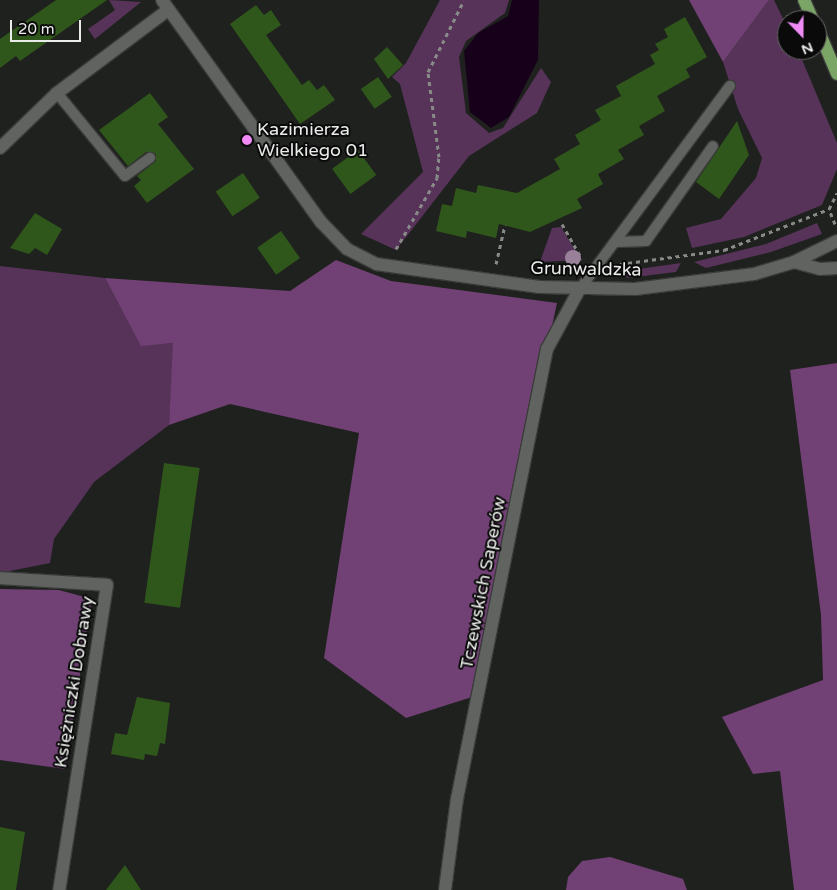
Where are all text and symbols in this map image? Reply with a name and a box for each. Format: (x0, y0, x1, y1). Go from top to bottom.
scale bar (12, 10, 84, 42)
north arrow (777, 10, 827, 60)
text: 20 m (18, 20, 55, 38)
text: N (799, 38, 816, 58)
place label: Kazimierza Wielkiego 01 (257, 119, 368, 162)
marker: Kazimierza Wielkiego 01 (241, 134, 253, 146)
street label: Grunwaldzka (530, 257, 642, 281)
street label: Tczewskich Saperów (456, 495, 510, 671)
street label: Księżniczki Dobrawy (50, 595, 98, 769)

